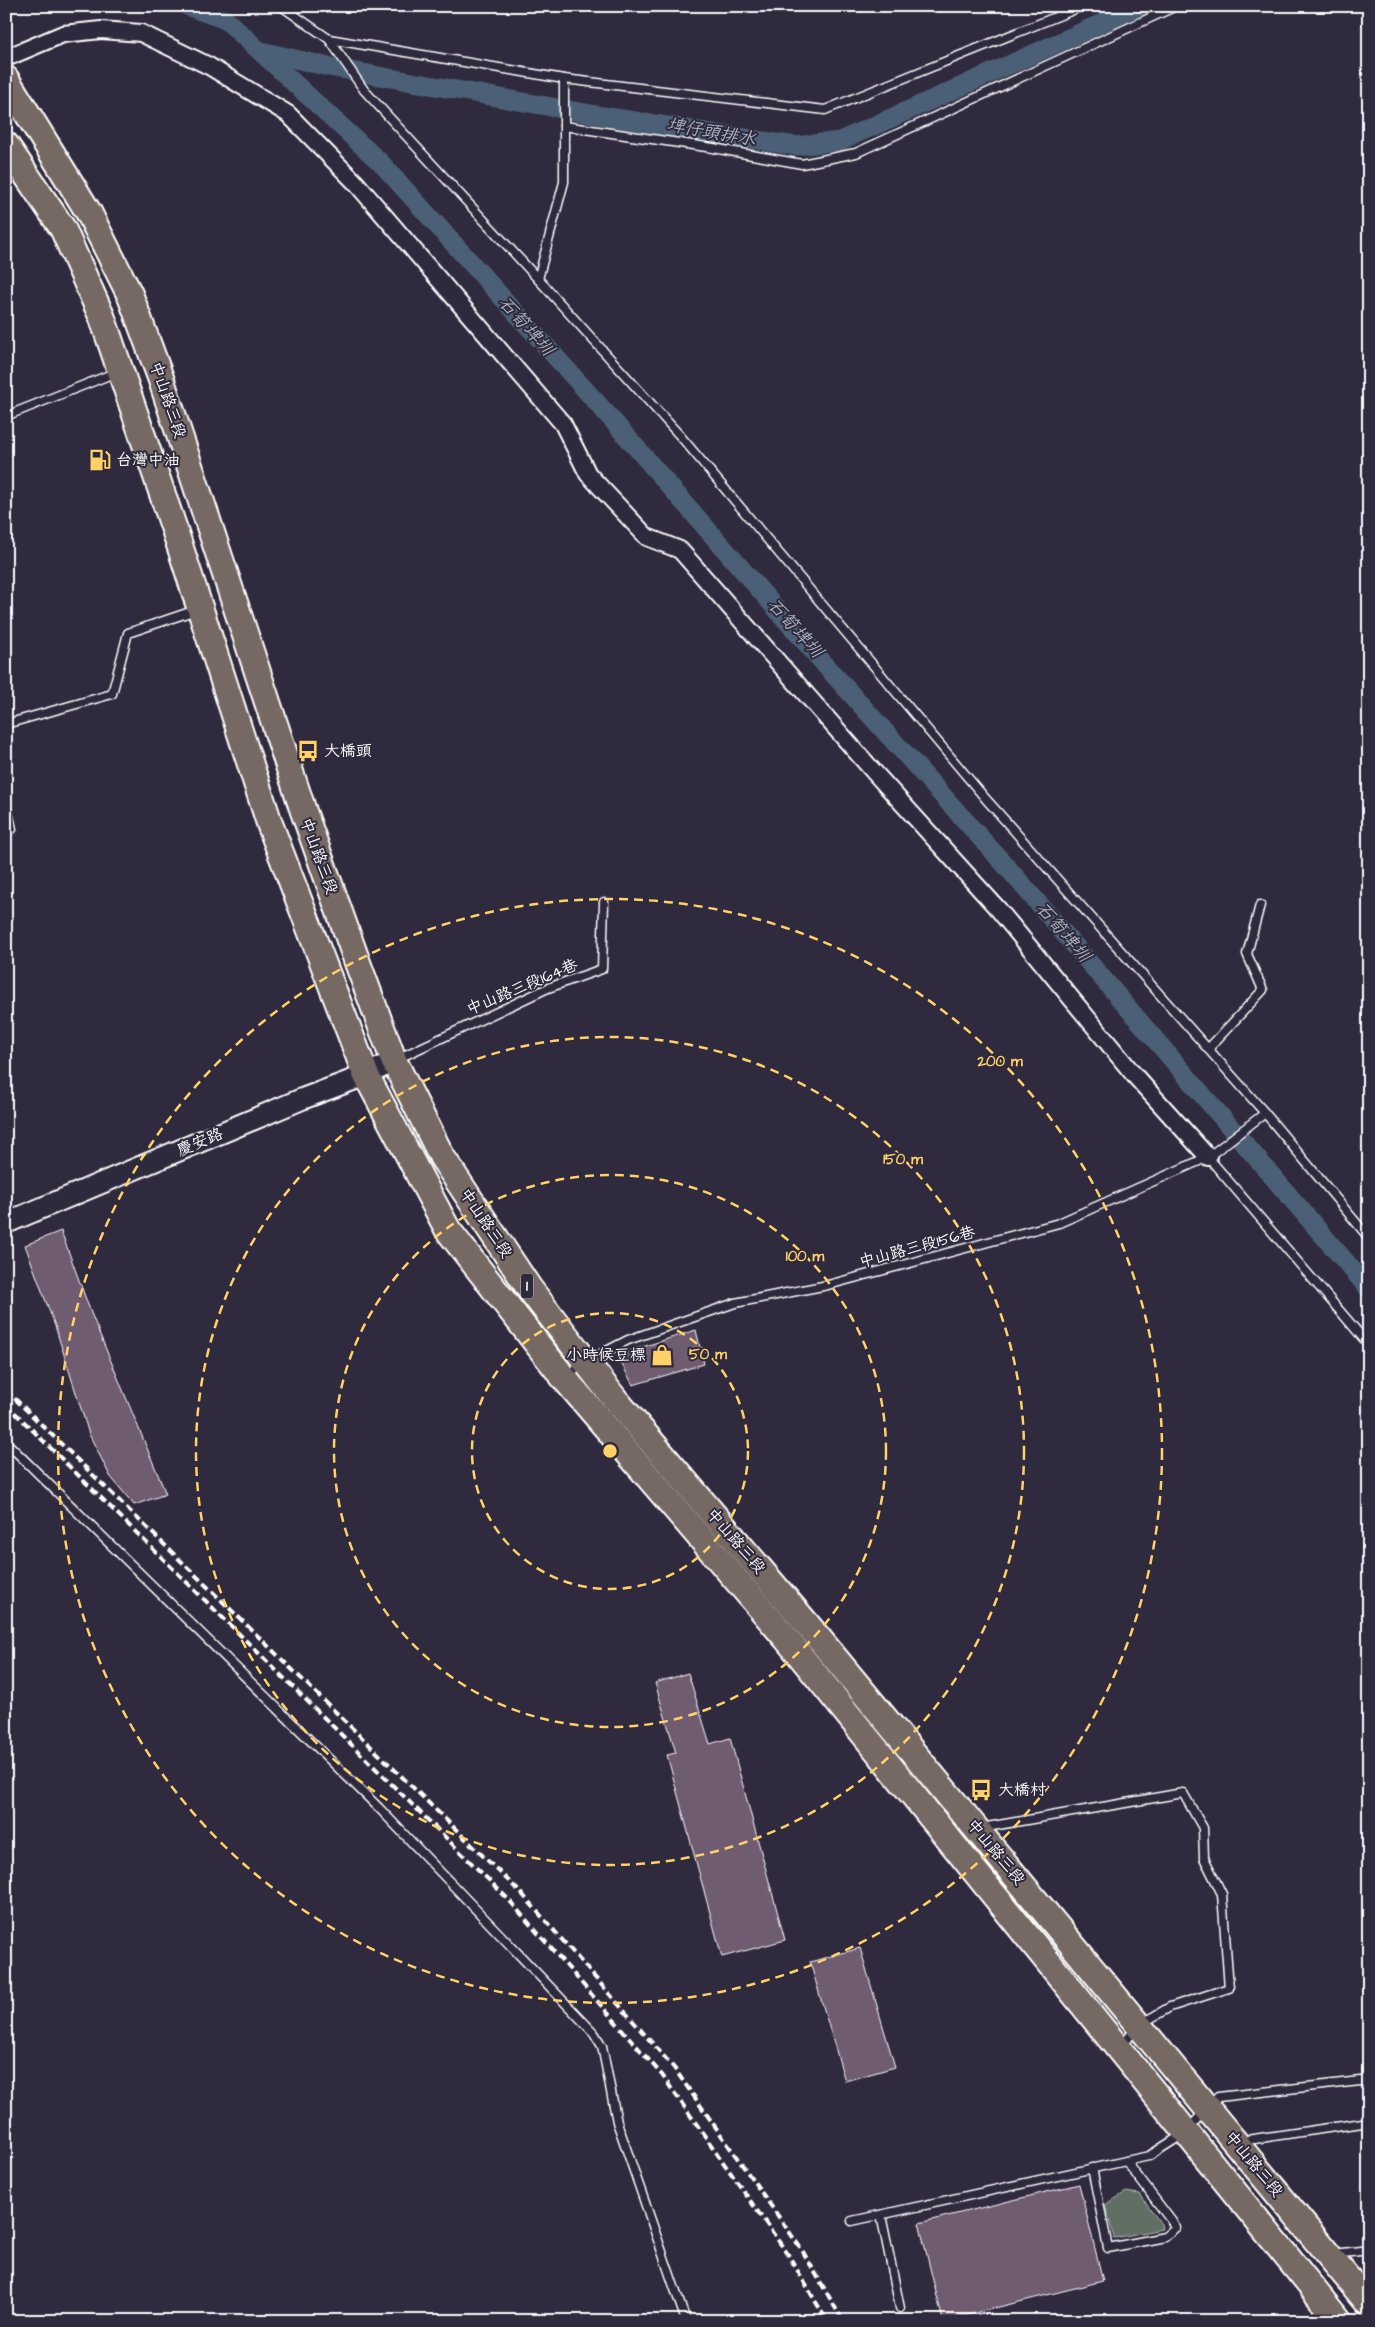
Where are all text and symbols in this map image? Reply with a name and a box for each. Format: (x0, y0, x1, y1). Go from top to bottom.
water label: 埤仔頭排水 (665, 112, 758, 152)
water label: 石筍埤圳 (493, 291, 561, 363)
street label: 中山路三段 (145, 359, 191, 441)
fuel station icon: 台灣中油 (87, 447, 113, 473)
place label: 台灣中油 (116, 449, 180, 471)
water label: 石筍埤圳 (762, 593, 830, 665)
bus stop icon: 大橋頭 (295, 738, 321, 764)
place label: 大橋頭 (324, 740, 372, 762)
street label: 中山路三段 (295, 815, 343, 897)
water label: 石筍埤圳 (1030, 897, 1097, 969)
street label: 中山路三段164巷 (463, 954, 581, 1020)
text: 200 m (976, 1051, 1023, 1072)
street label: 慶安路 (174, 1122, 226, 1162)
text: 150 m (883, 1149, 923, 1170)
street label: 中山路三段 (455, 1184, 517, 1262)
street label: 中山路三段156巷 (856, 1221, 978, 1273)
text: 100 m (786, 1246, 825, 1267)
road number: 1 (521, 1274, 533, 1298)
shop icon: 小時候豆標 (649, 1342, 675, 1368)
place label: 小時候豆標 (566, 1344, 646, 1366)
text: 50 m (689, 1344, 727, 1365)
centre of rings (601, 1442, 619, 1460)
street label: 中山路三段 (701, 1504, 771, 1578)
bus stop icon: 大橋村 (968, 1777, 994, 1803)
place label: 大橋村 (998, 1779, 1046, 1801)
street label: 中山路三段 (962, 1814, 1030, 1890)
street label: 中山路三段 (1220, 2126, 1288, 2202)

